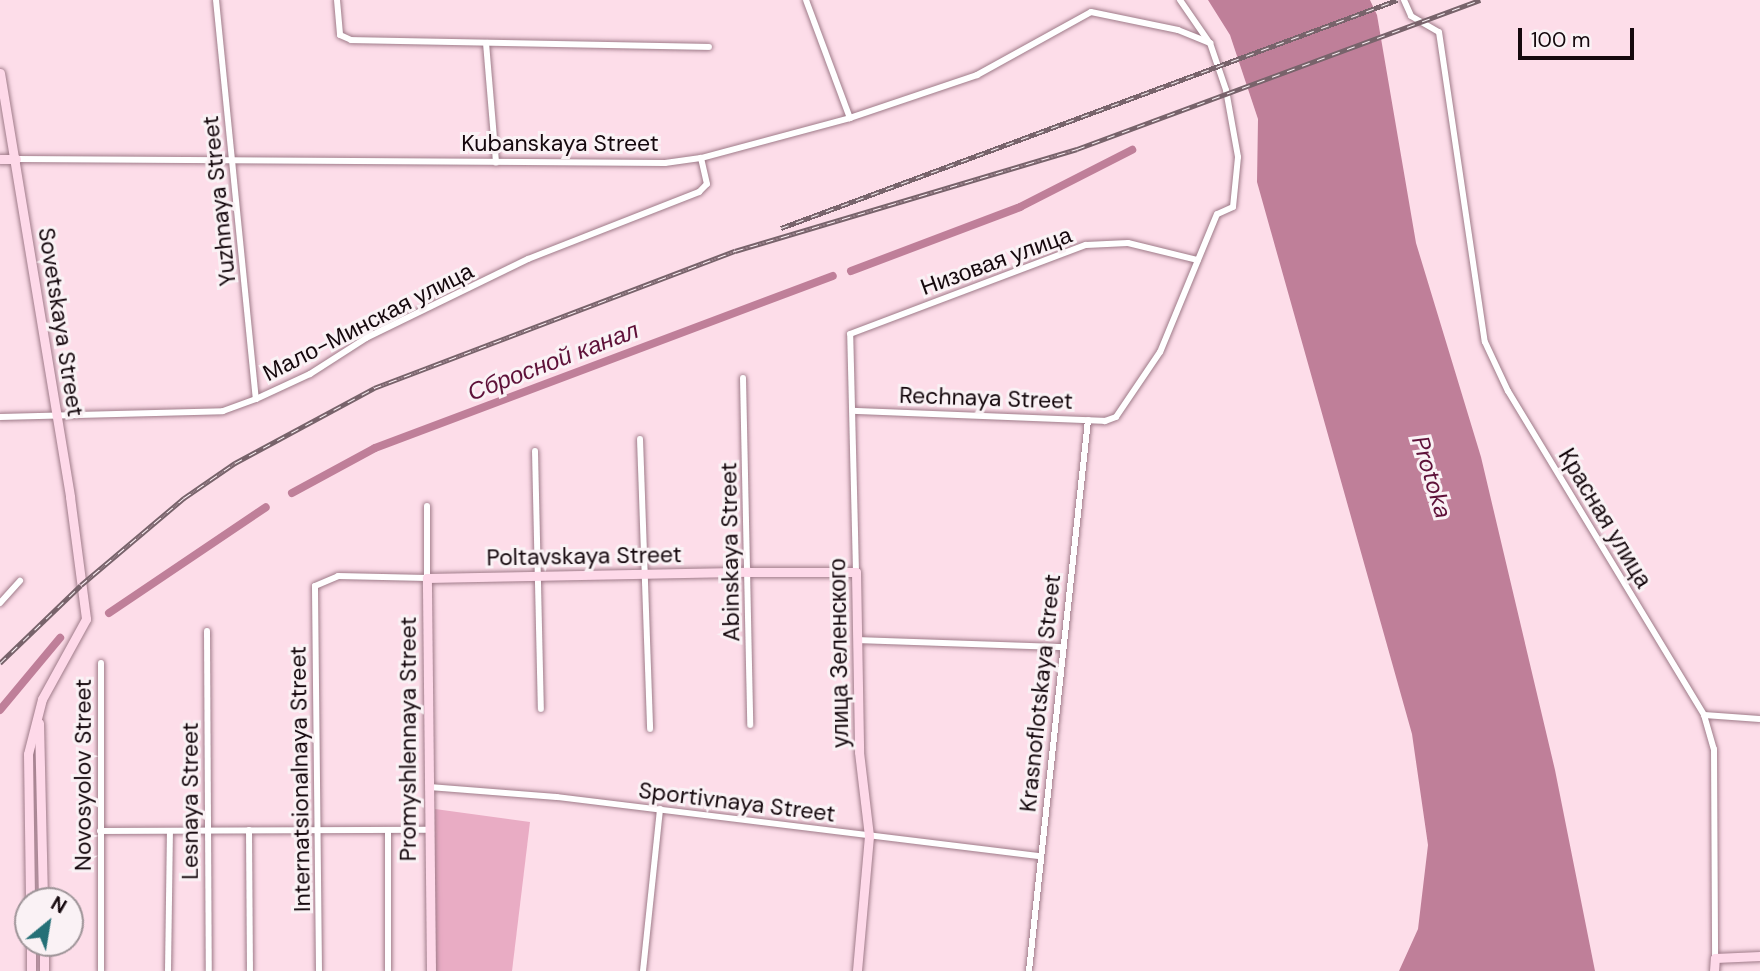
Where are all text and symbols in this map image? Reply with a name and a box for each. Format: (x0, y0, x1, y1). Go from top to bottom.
scale bar (1522, 14, 1638, 58)
text: 100 m (1531, 26, 1591, 54)
street label: Yuzhnaya Street (196, 115, 242, 287)
street label: Kubanskaya Street (461, 129, 659, 157)
street label: Низовая улица (917, 221, 1075, 301)
street label: Sovetskaya Street (32, 226, 90, 418)
street label: Мало-Минская улица (258, 257, 478, 387)
water label: Сбросной канал (463, 315, 643, 407)
street label: Rechnaya Street (899, 381, 1073, 415)
water label: Protoka (1406, 432, 1458, 522)
street label: Красная улица (1553, 443, 1657, 593)
street label: Abinskaya Street (715, 462, 745, 642)
street label: Poltavskaya Street (486, 540, 682, 572)
street label: улица Зеленского (824, 558, 854, 748)
street label: Krasnoflotskaya Street (1014, 573, 1066, 813)
street label: Promyshlennaya Street (394, 617, 422, 861)
street label: Internatsionalnaya Street (284, 646, 316, 912)
street label: Novosyolov Street (69, 679, 97, 871)
street label: Lesnaya Street (176, 722, 204, 880)
street label: Sportivnaya Street (637, 776, 837, 828)
north arrow (14, 887, 84, 957)
text: N (46, 891, 71, 919)

